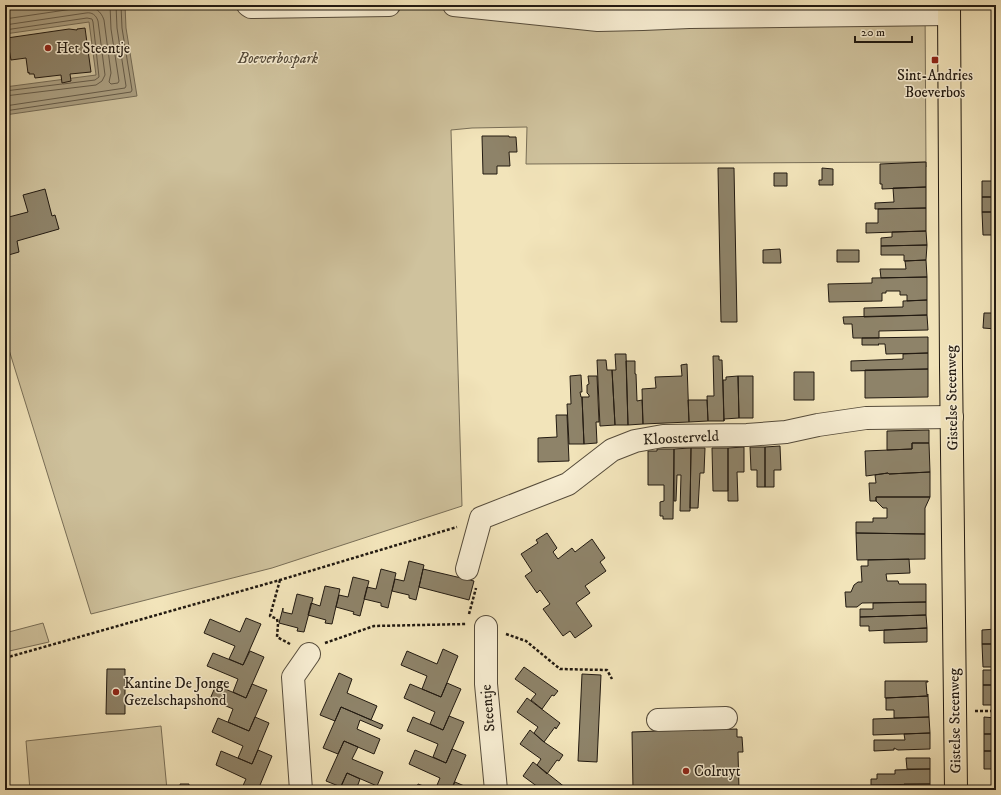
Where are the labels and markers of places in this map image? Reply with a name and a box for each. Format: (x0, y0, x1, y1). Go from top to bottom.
place label: Het Steentje (56, 39, 130, 58)
marker: Het Steentje (43, 43, 53, 53)
marker: Sint-Andries Boeverbos (930, 55, 940, 65)
place label: Sint-Andries Boeverbos (897, 66, 973, 102)
place label: Kantine De Jonge Gezelschapshond (124, 674, 230, 710)
marker: Kantine De Jonge Gezelschapshond (111, 687, 121, 697)
place label: Colruyt (694, 762, 741, 781)
marker: Colruyt (681, 766, 691, 776)

